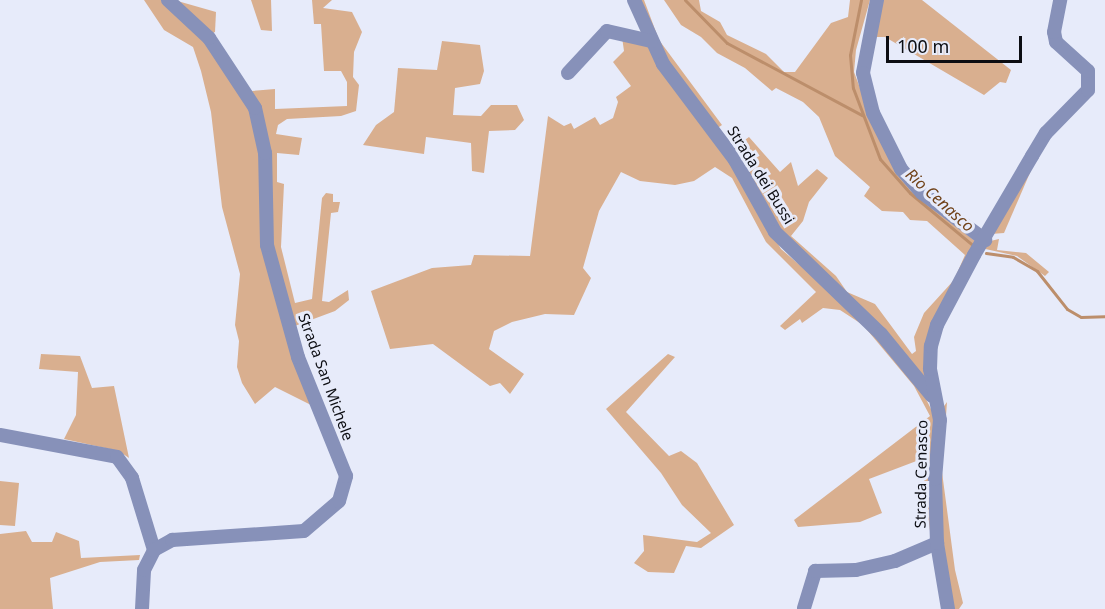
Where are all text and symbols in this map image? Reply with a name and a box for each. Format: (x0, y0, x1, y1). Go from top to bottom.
scale bar (889, 24, 1026, 62)
text: 100 m (897, 34, 949, 58)
street label: Strada dei Bussi (724, 123, 798, 227)
water label: Rio Cenasco (902, 164, 978, 236)
street label: Strada San Michele (295, 311, 357, 443)
street label: Strada Cenasco (911, 420, 931, 528)

